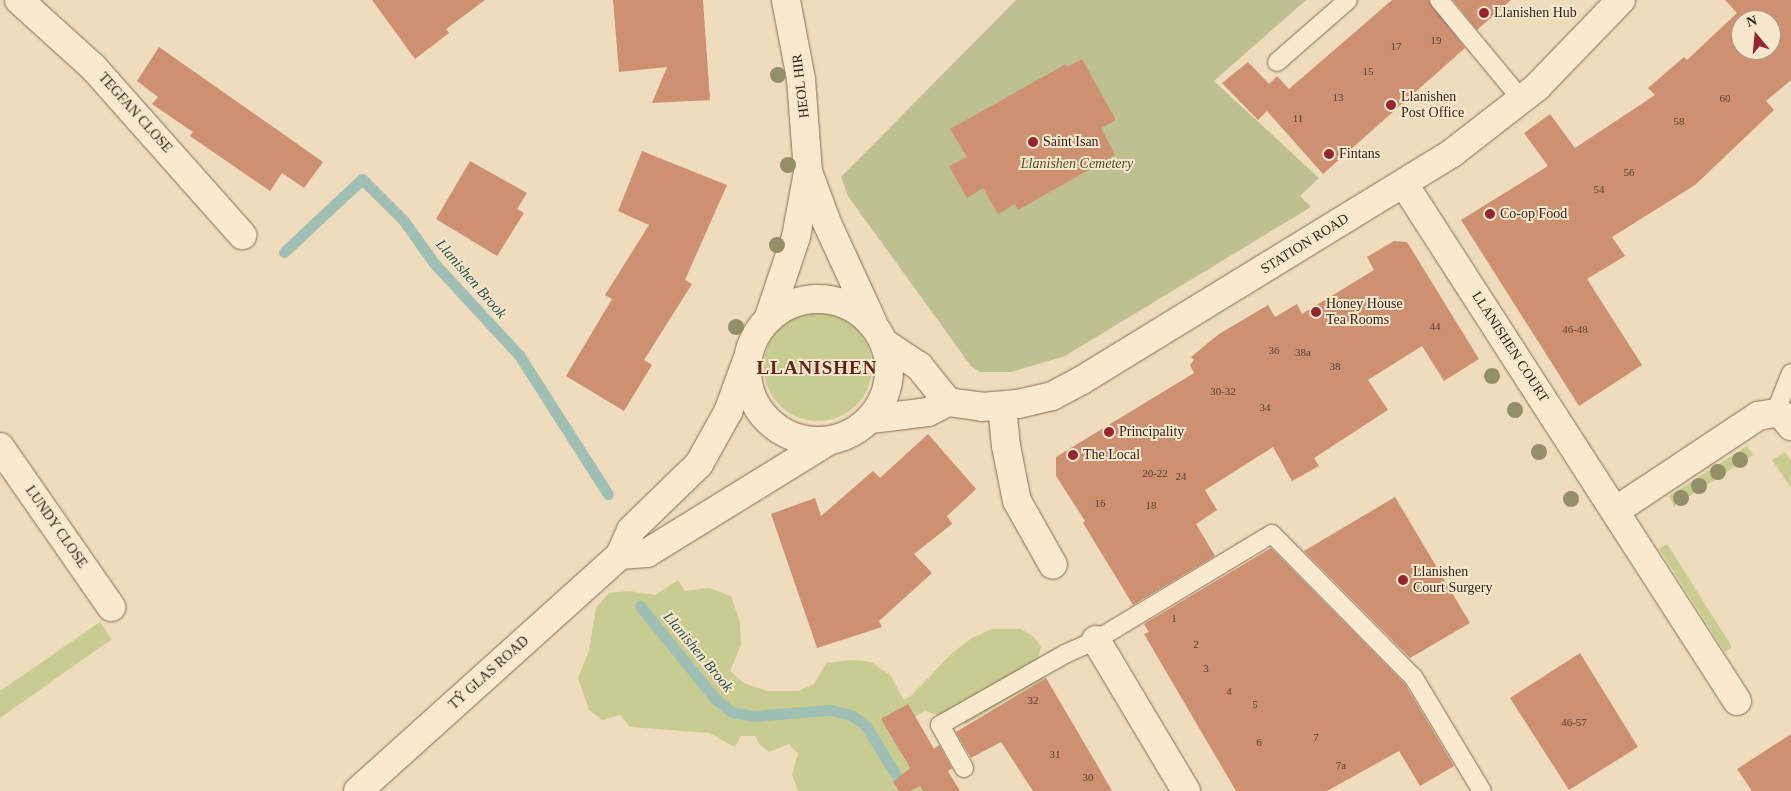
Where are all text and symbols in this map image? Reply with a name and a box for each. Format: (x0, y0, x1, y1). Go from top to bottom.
place label: Llanishen Hub (1494, 5, 1577, 21)
marker: Llanishen Hub (1478, 7, 1490, 19)
north arrow (1731, 10, 1781, 60)
text: N (1745, 12, 1759, 30)
house number: 19 (1430, 33, 1442, 47)
house number: 17 (1390, 39, 1402, 53)
street label: HEOL HIR (789, 53, 813, 119)
house number: 15 (1362, 64, 1374, 78)
street label: TEGFAN CLOSE (95, 69, 175, 157)
place label: Llanishen Post Office (1401, 89, 1464, 121)
house number: 13 (1332, 90, 1344, 104)
house number: 60 (1720, 91, 1730, 105)
marker: Llanishen Post Office (1385, 99, 1397, 111)
house number: 11 (1293, 111, 1303, 125)
house number: 58 (1674, 114, 1685, 128)
place label: Saint Isan (1043, 134, 1099, 150)
marker: Saint Isan (1027, 136, 1039, 148)
place label: Fintans (1339, 146, 1380, 162)
marker: Fintans (1323, 148, 1335, 160)
park label: Llanishen Cemetery (1021, 156, 1133, 172)
house number: 56 (1624, 165, 1635, 179)
house number: 54 (1594, 182, 1605, 196)
place label: Co-op Food (1500, 206, 1567, 222)
marker: Co-op Food (1484, 208, 1496, 220)
street label: STATION ROAD (1258, 210, 1352, 278)
water label: Llanishen Brook (432, 236, 510, 322)
street label: LLANISHEN COURT (1468, 288, 1552, 406)
place label: Honey House Tea Rooms (1326, 296, 1403, 328)
marker: Honey House Tea Rooms (1310, 306, 1322, 318)
house number: 44 (1430, 319, 1440, 333)
house number: 46-48 (1562, 322, 1588, 336)
house number: 36 (1268, 343, 1280, 357)
house number: 38a (1295, 345, 1311, 359)
district label: LLANISHEN (755, 357, 879, 379)
house number: 38 (1330, 359, 1340, 373)
house number: 30-32 (1210, 384, 1236, 398)
house number: 34 (1260, 400, 1270, 414)
place label: Principality (1119, 424, 1184, 440)
marker: Principality (1103, 426, 1115, 438)
place label: The Local (1083, 447, 1140, 463)
marker: The Local (1067, 449, 1079, 461)
house number: 20-22 (1142, 466, 1168, 480)
house number: 24 (1176, 469, 1186, 483)
street label: LUNDY CLOSE (21, 483, 91, 571)
house number: 16 (1094, 496, 1106, 510)
house number: 18 (1146, 498, 1156, 512)
place label: Llanishen Court Surgery (1413, 564, 1492, 596)
marker: Llanishen Court Surgery (1397, 574, 1409, 586)
water label: Llanishen Brook (659, 608, 737, 696)
house number: 1 (1171, 611, 1177, 625)
street label: TŶ GLAS ROAD (446, 633, 532, 713)
house number: 2 (1193, 637, 1199, 651)
house number: 3 (1203, 661, 1209, 675)
house number: 4 (1226, 684, 1232, 698)
house number: 32 (1028, 693, 1038, 707)
house number: 5 (1252, 697, 1258, 711)
house number: 46-57 (1561, 715, 1587, 729)
house number: 7 (1313, 730, 1319, 744)
house number: 6 (1256, 735, 1262, 749)
house number: 31 (1050, 747, 1060, 761)
house number: 7a (1336, 758, 1346, 772)
house number: 30 (1082, 770, 1094, 784)

